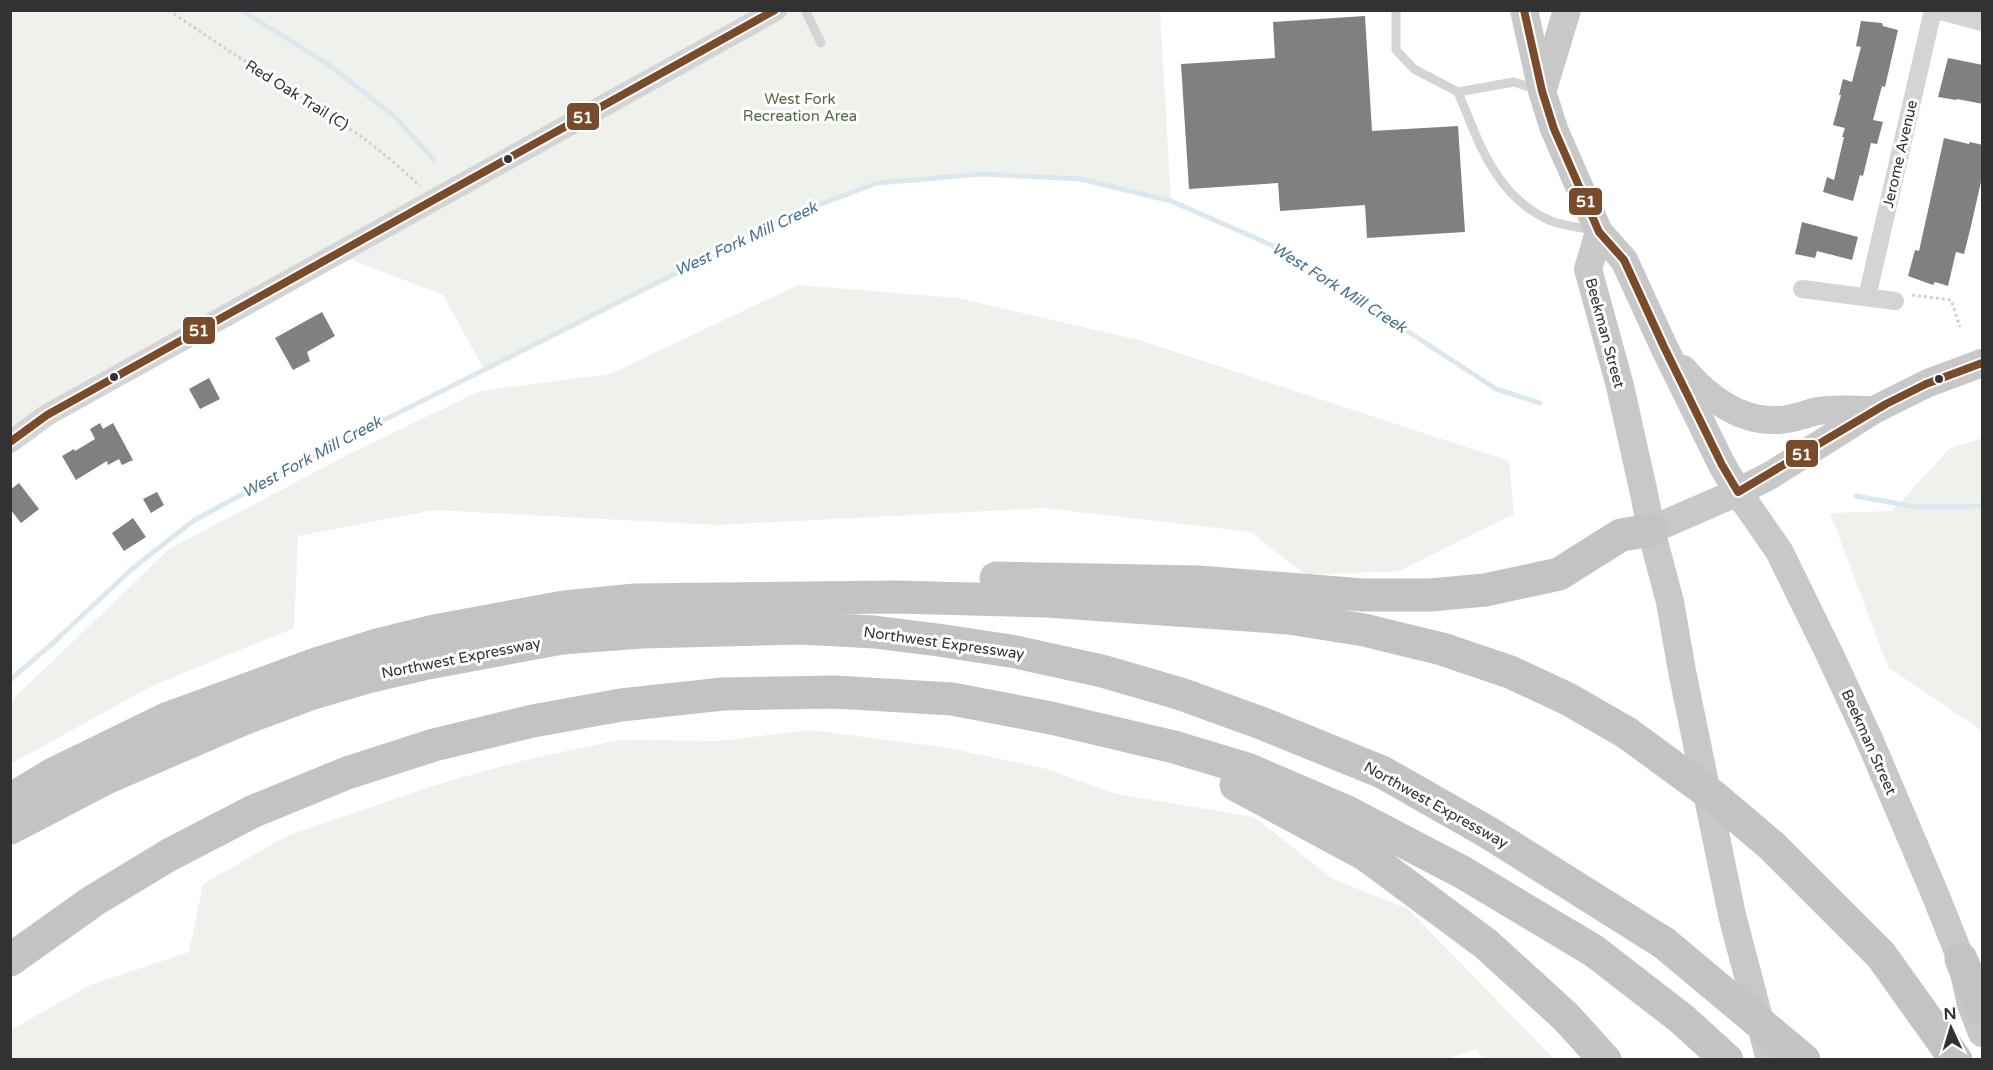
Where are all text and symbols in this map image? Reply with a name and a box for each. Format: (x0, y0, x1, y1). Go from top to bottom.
street label: Red Oak Trail (C) (242, 56, 352, 134)
park label: West Fork Recreation Area (743, 90, 857, 125)
street label: Jerome Avenue (1879, 98, 1921, 210)
line badge: 51 (566, 102, 600, 131)
text: 51 (573, 108, 593, 128)
unlabelled marker (502, 153, 514, 165)
line badge: 51 (1568, 187, 1603, 216)
text: 51 (1576, 192, 1596, 212)
water label: West Fork Mill Creek (671, 197, 822, 281)
water label: West Fork Mill Creek (1268, 238, 1411, 338)
street label: Beekman Street (1582, 276, 1628, 390)
line badge: 51 (182, 316, 216, 345)
text: 51 (189, 321, 209, 341)
unlabelled marker (108, 371, 120, 383)
unlabelled marker (1933, 373, 1945, 385)
water label: West Fork Mill Creek (239, 411, 386, 502)
line badge: 51 (1785, 439, 1819, 468)
text: 51 (1792, 445, 1812, 465)
street label: Northwest Expressway (862, 623, 1026, 663)
street label: Northwest Expressway (380, 634, 542, 682)
street label: Beekman Street (1838, 686, 1900, 798)
street label: Northwest Expressway (1361, 758, 1511, 852)
north arrow (1921, 998, 1981, 1058)
text: N (1943, 1004, 1957, 1024)

